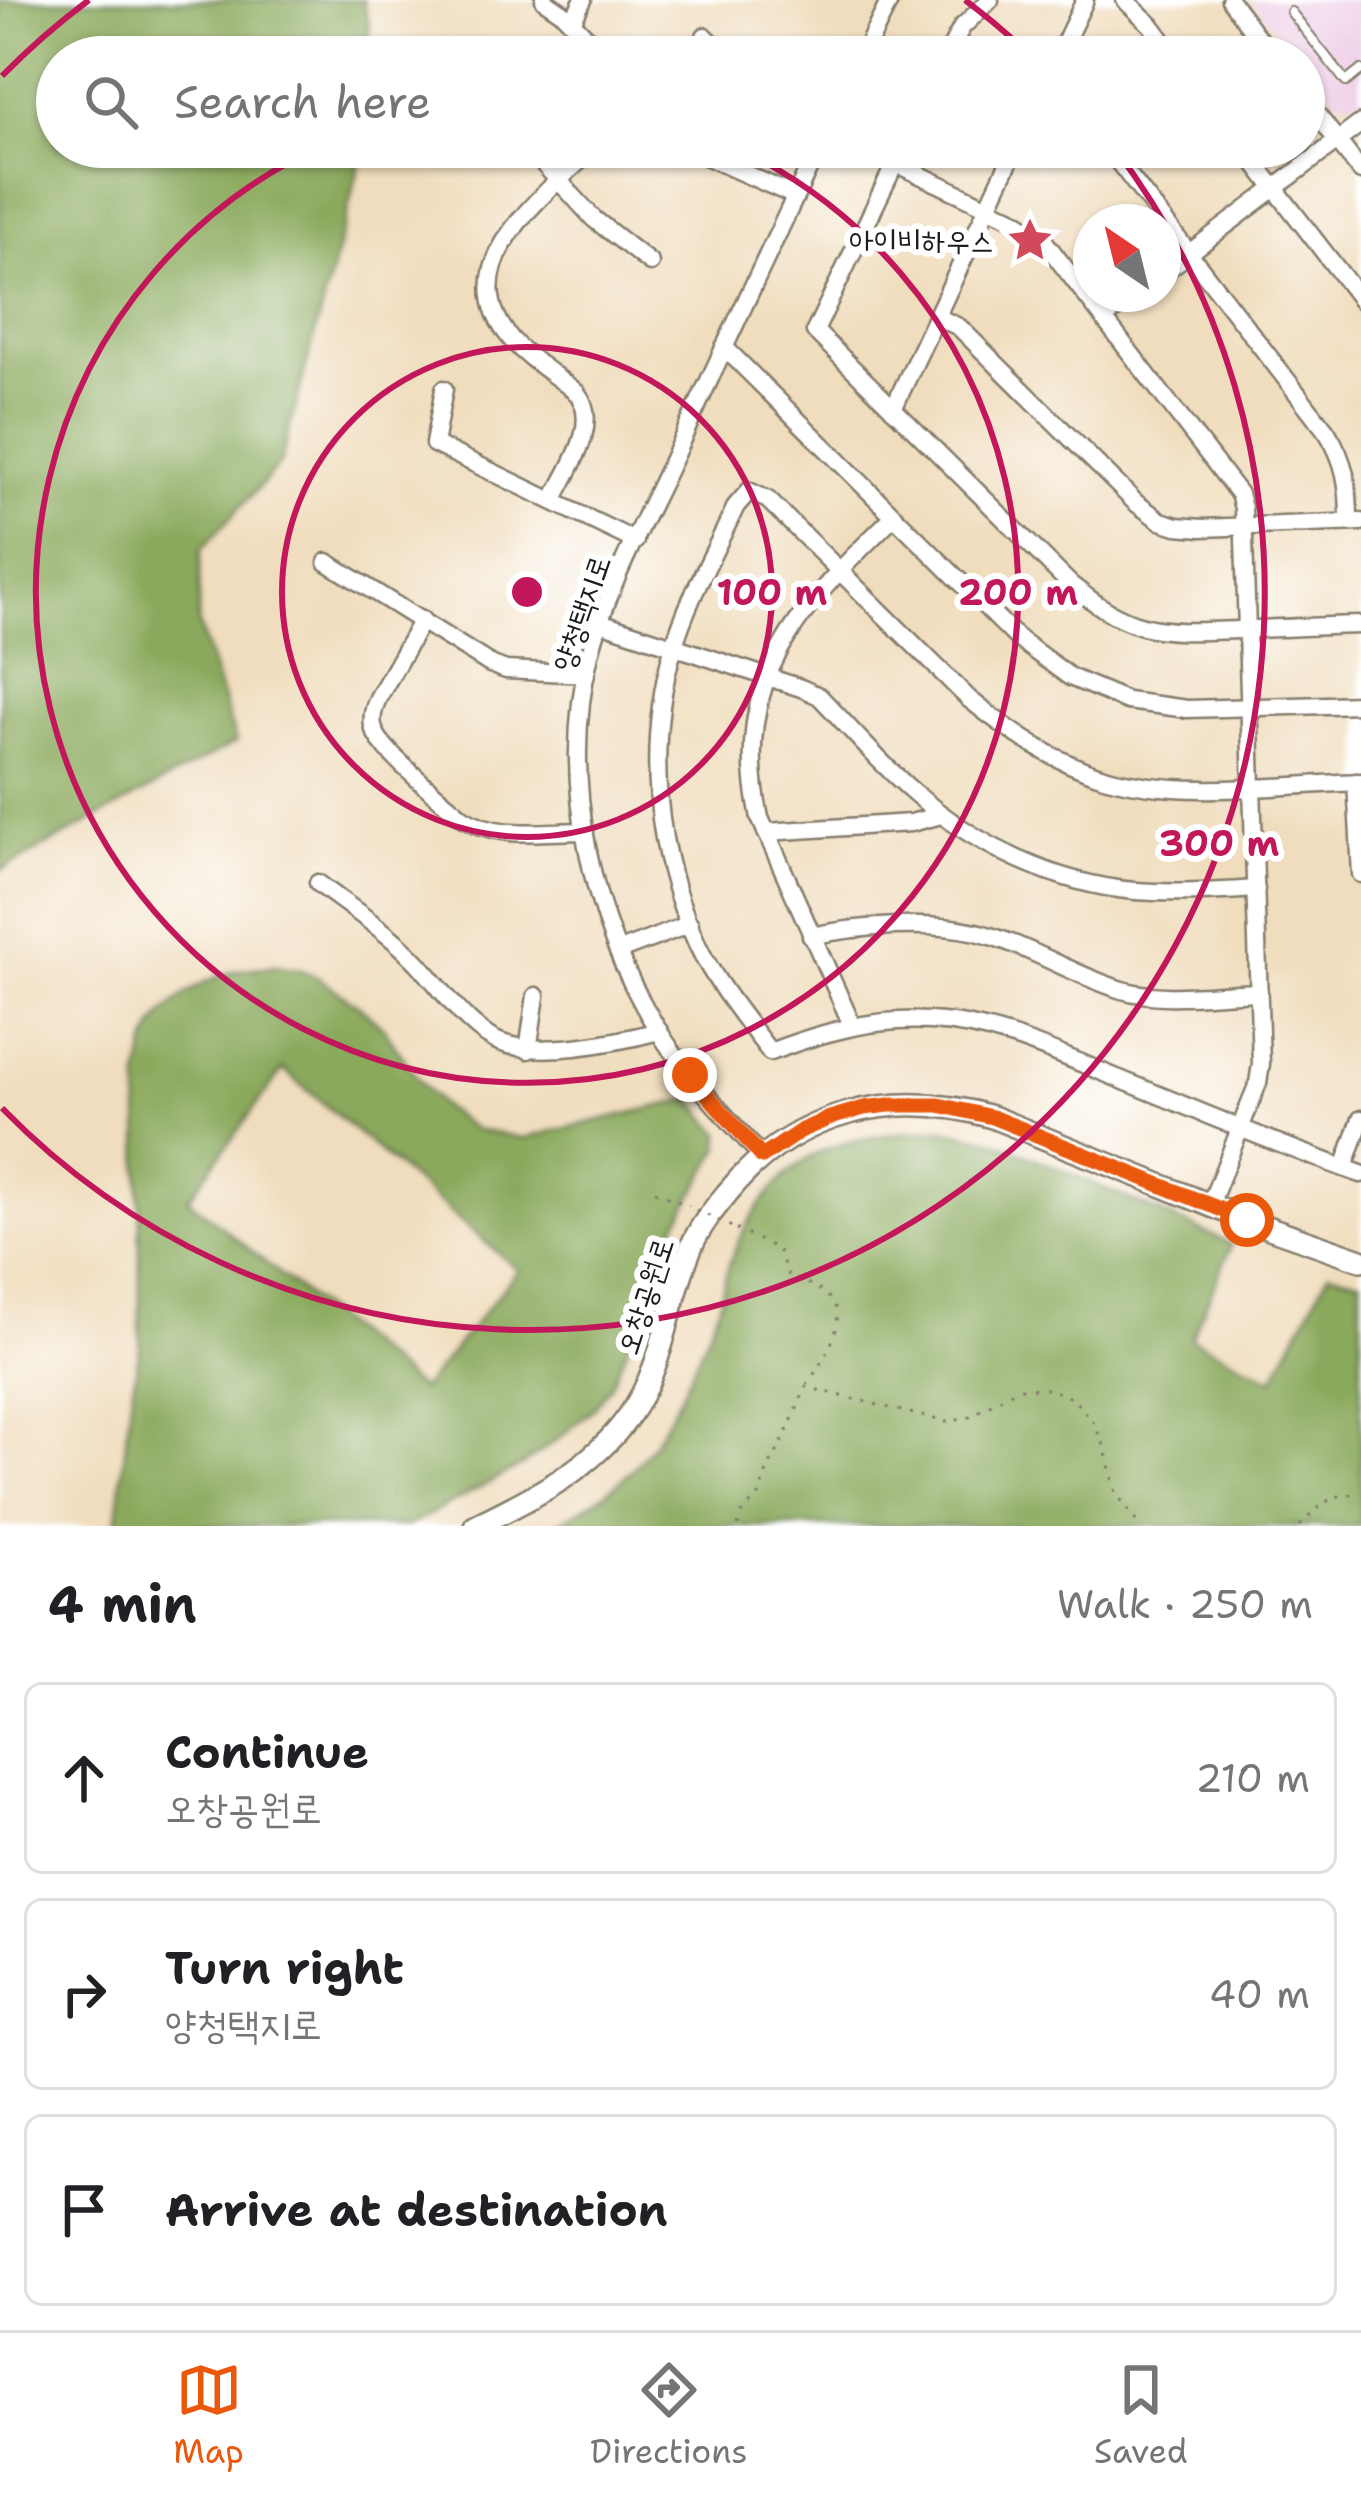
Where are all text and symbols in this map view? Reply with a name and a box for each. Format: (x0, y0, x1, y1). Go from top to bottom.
search box (36, 36, 1325, 168)
icon: search (78, 69, 144, 135)
text: Search here (174, 72, 431, 132)
north arrow (1073, 204, 1181, 312)
place icon: 아이비하우스 (1005, 215, 1055, 265)
place label: 아이비하우스 (849, 220, 994, 261)
street label: 양청택지로 (542, 549, 620, 677)
text: 100 m (717, 568, 828, 617)
text: 200 m (958, 568, 1078, 617)
centre of rings (506, 571, 548, 613)
text: 300 m (1159, 819, 1279, 868)
route end (663, 1048, 717, 1102)
route start (1220, 1193, 1274, 1247)
street label: 오창공원로 (607, 1232, 683, 1360)
text: 4 min (48, 1570, 197, 1638)
text: Walk · 250 m (1057, 1578, 1313, 1630)
text: Continue (165, 1722, 369, 1782)
icon: ahead (51, 1745, 117, 1811)
text: 210 m (1195, 1752, 1310, 1804)
text: 오창공원로 (165, 1782, 322, 1834)
text: Turn right (165, 1938, 404, 1998)
icon: right (51, 1961, 117, 2027)
text: 40 m (1209, 1968, 1310, 2020)
text: 양청택지로 (165, 1998, 322, 2050)
icon: arrive (51, 2177, 117, 2243)
text: Arrive at destination (165, 2180, 668, 2240)
tab: Map (173, 2357, 244, 2474)
tab: Directions (590, 2357, 748, 2474)
tab: Saved (1094, 2357, 1188, 2474)

